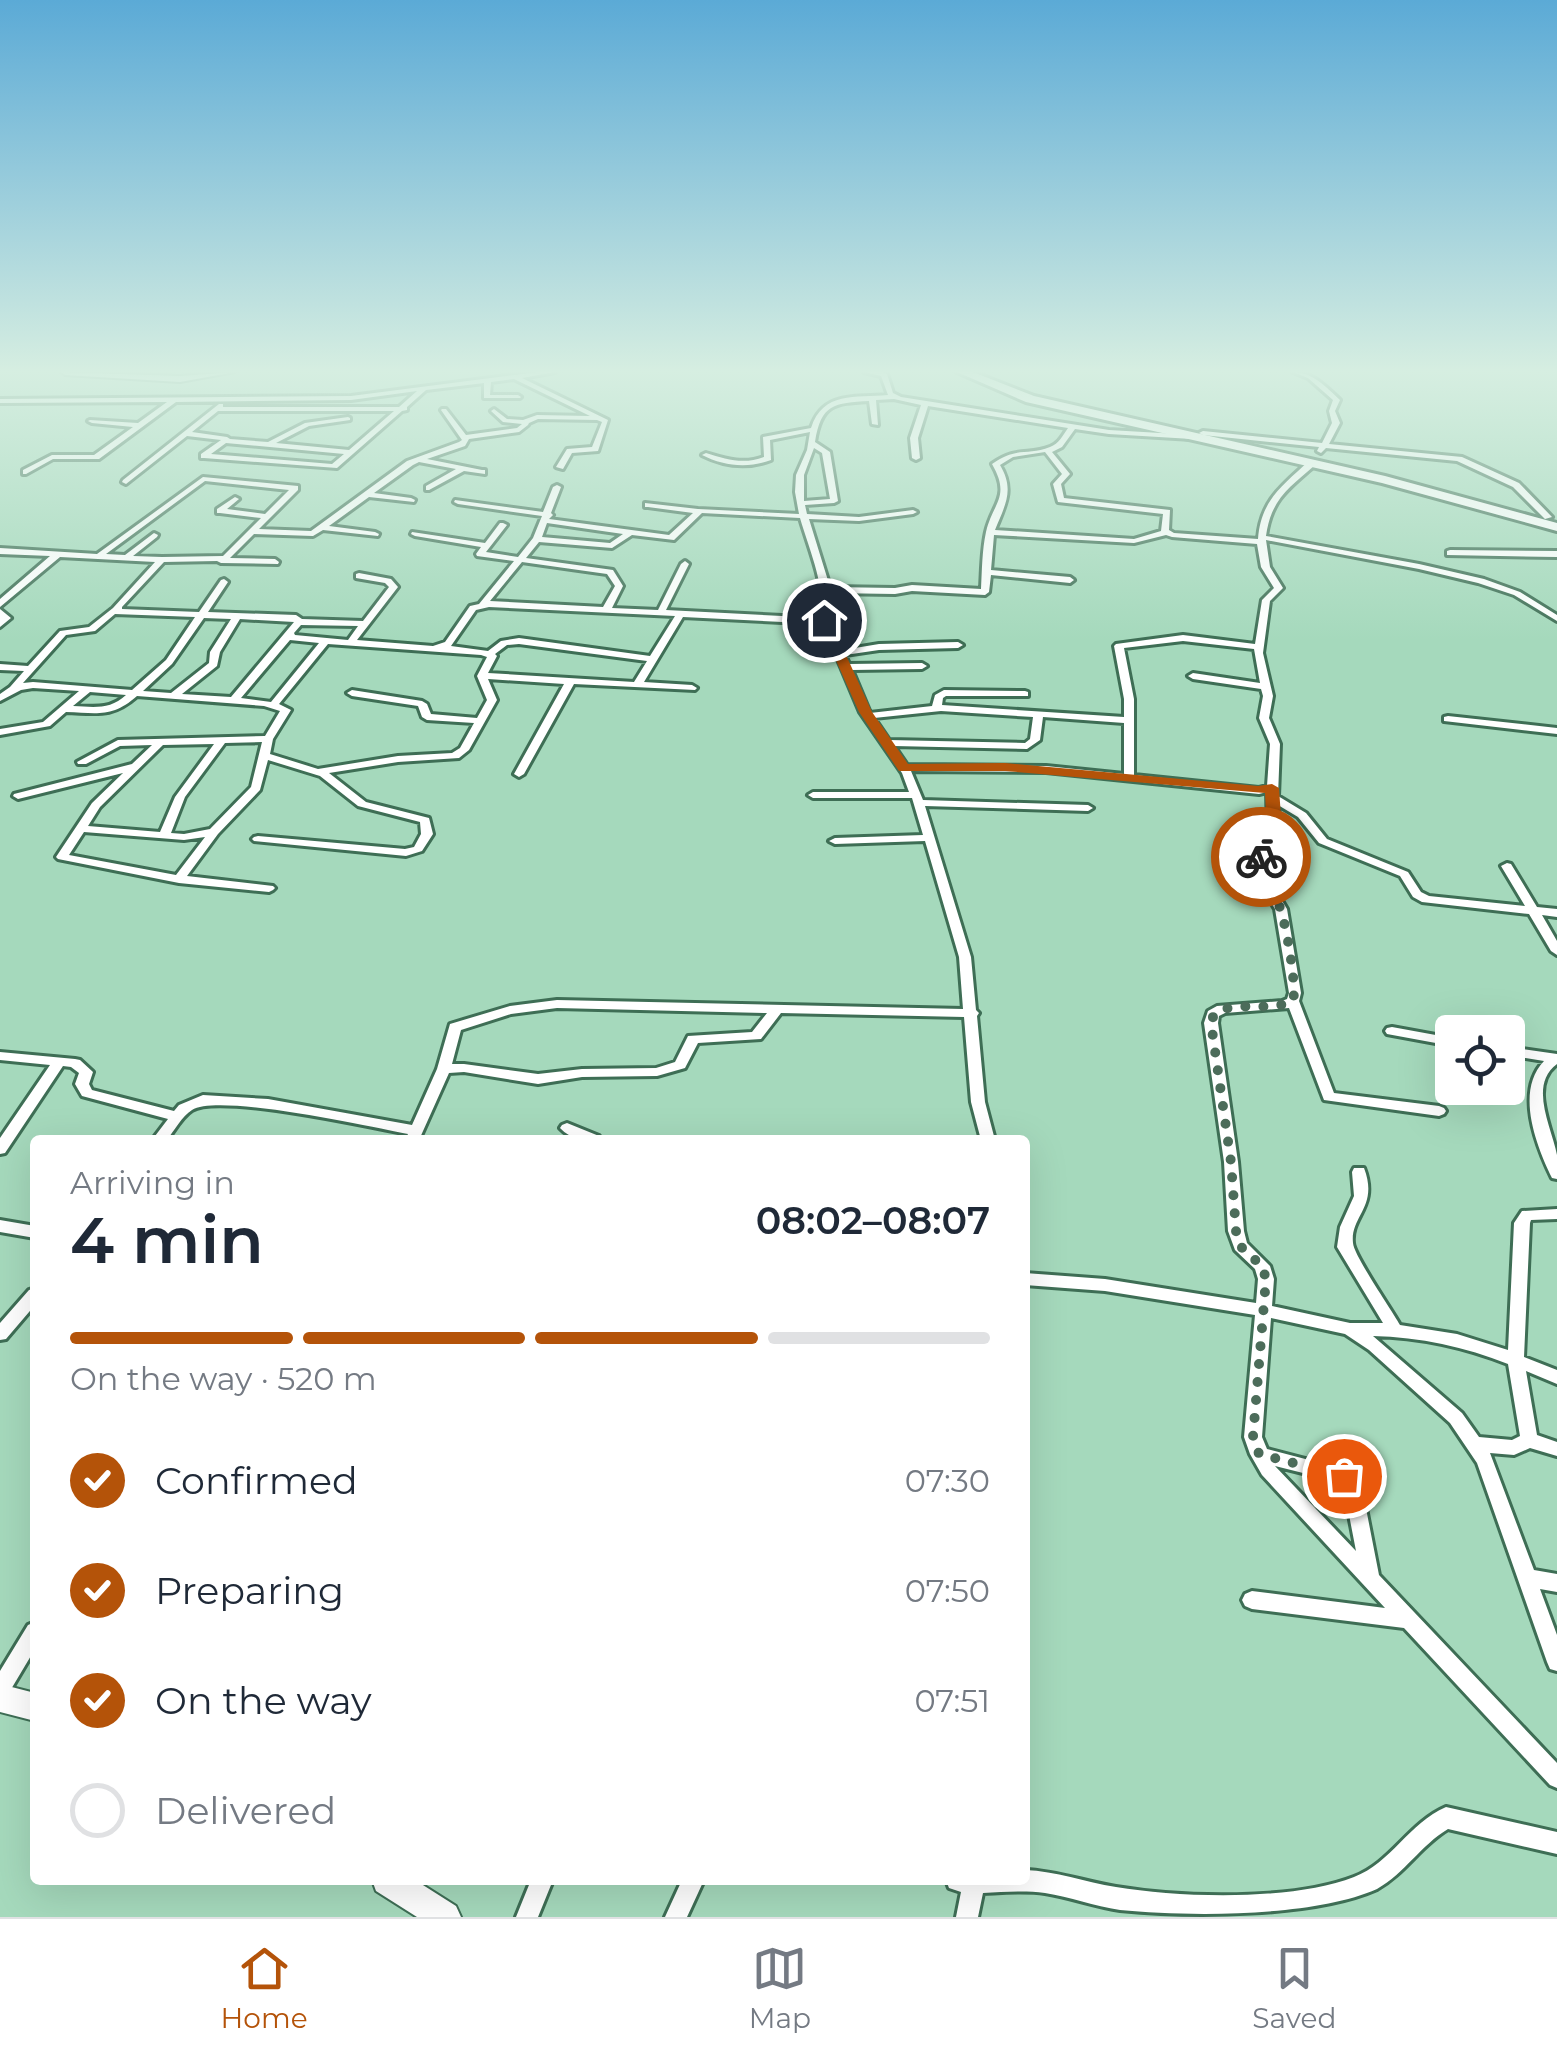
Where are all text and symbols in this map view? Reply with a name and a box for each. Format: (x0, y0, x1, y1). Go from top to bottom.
pin (782, 578, 867, 663)
icon: home (797, 593, 852, 648)
courier (1211, 807, 1311, 907)
icon: bike (1234, 830, 1289, 885)
map controls (1435, 1015, 1525, 1105)
button: locate (1435, 1015, 1525, 1105)
text: Arriving in (70, 1163, 235, 1202)
text: 08:02–08:07 (756, 1197, 990, 1244)
text: 4 min (70, 1200, 264, 1279)
text: On the way · 520 m (70, 1359, 377, 1398)
pin (1302, 1434, 1387, 1519)
icon: bag (1317, 1449, 1372, 1504)
icon: check (70, 1453, 125, 1508)
text: Confirmed (155, 1457, 358, 1504)
text: 07:30 (905, 1461, 990, 1500)
icon: check (70, 1563, 125, 1618)
text: Preparing (155, 1567, 344, 1614)
text: 07:50 (905, 1571, 990, 1610)
icon: check (70, 1673, 125, 1728)
text: On the way (155, 1677, 372, 1724)
text: 07:51 (914, 1681, 990, 1720)
text: Delivered (155, 1787, 336, 1834)
tab: Home (221, 1941, 308, 2035)
tab: Map (749, 1941, 811, 2035)
tab: Saved (1252, 1941, 1336, 2035)

